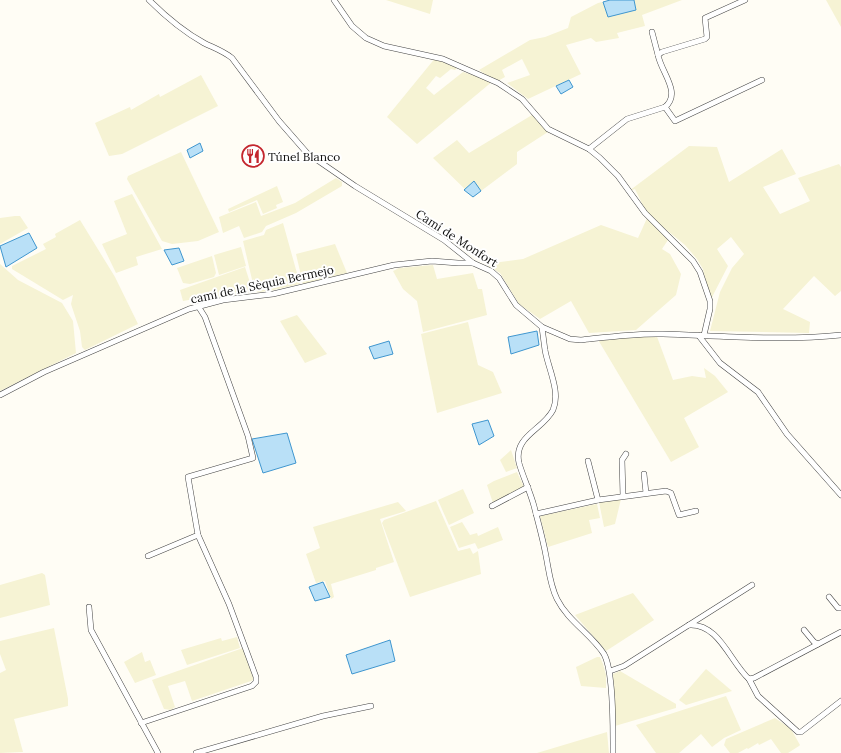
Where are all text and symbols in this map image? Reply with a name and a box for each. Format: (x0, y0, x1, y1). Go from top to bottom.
restaurant icon: Túnel Blanco (240, 143, 266, 169)
place label: Túnel Blanco (268, 149, 340, 164)
street label: Camí de Monfort (413, 206, 501, 270)
street label: camí de la Sèquia Bermejo (189, 262, 335, 306)

